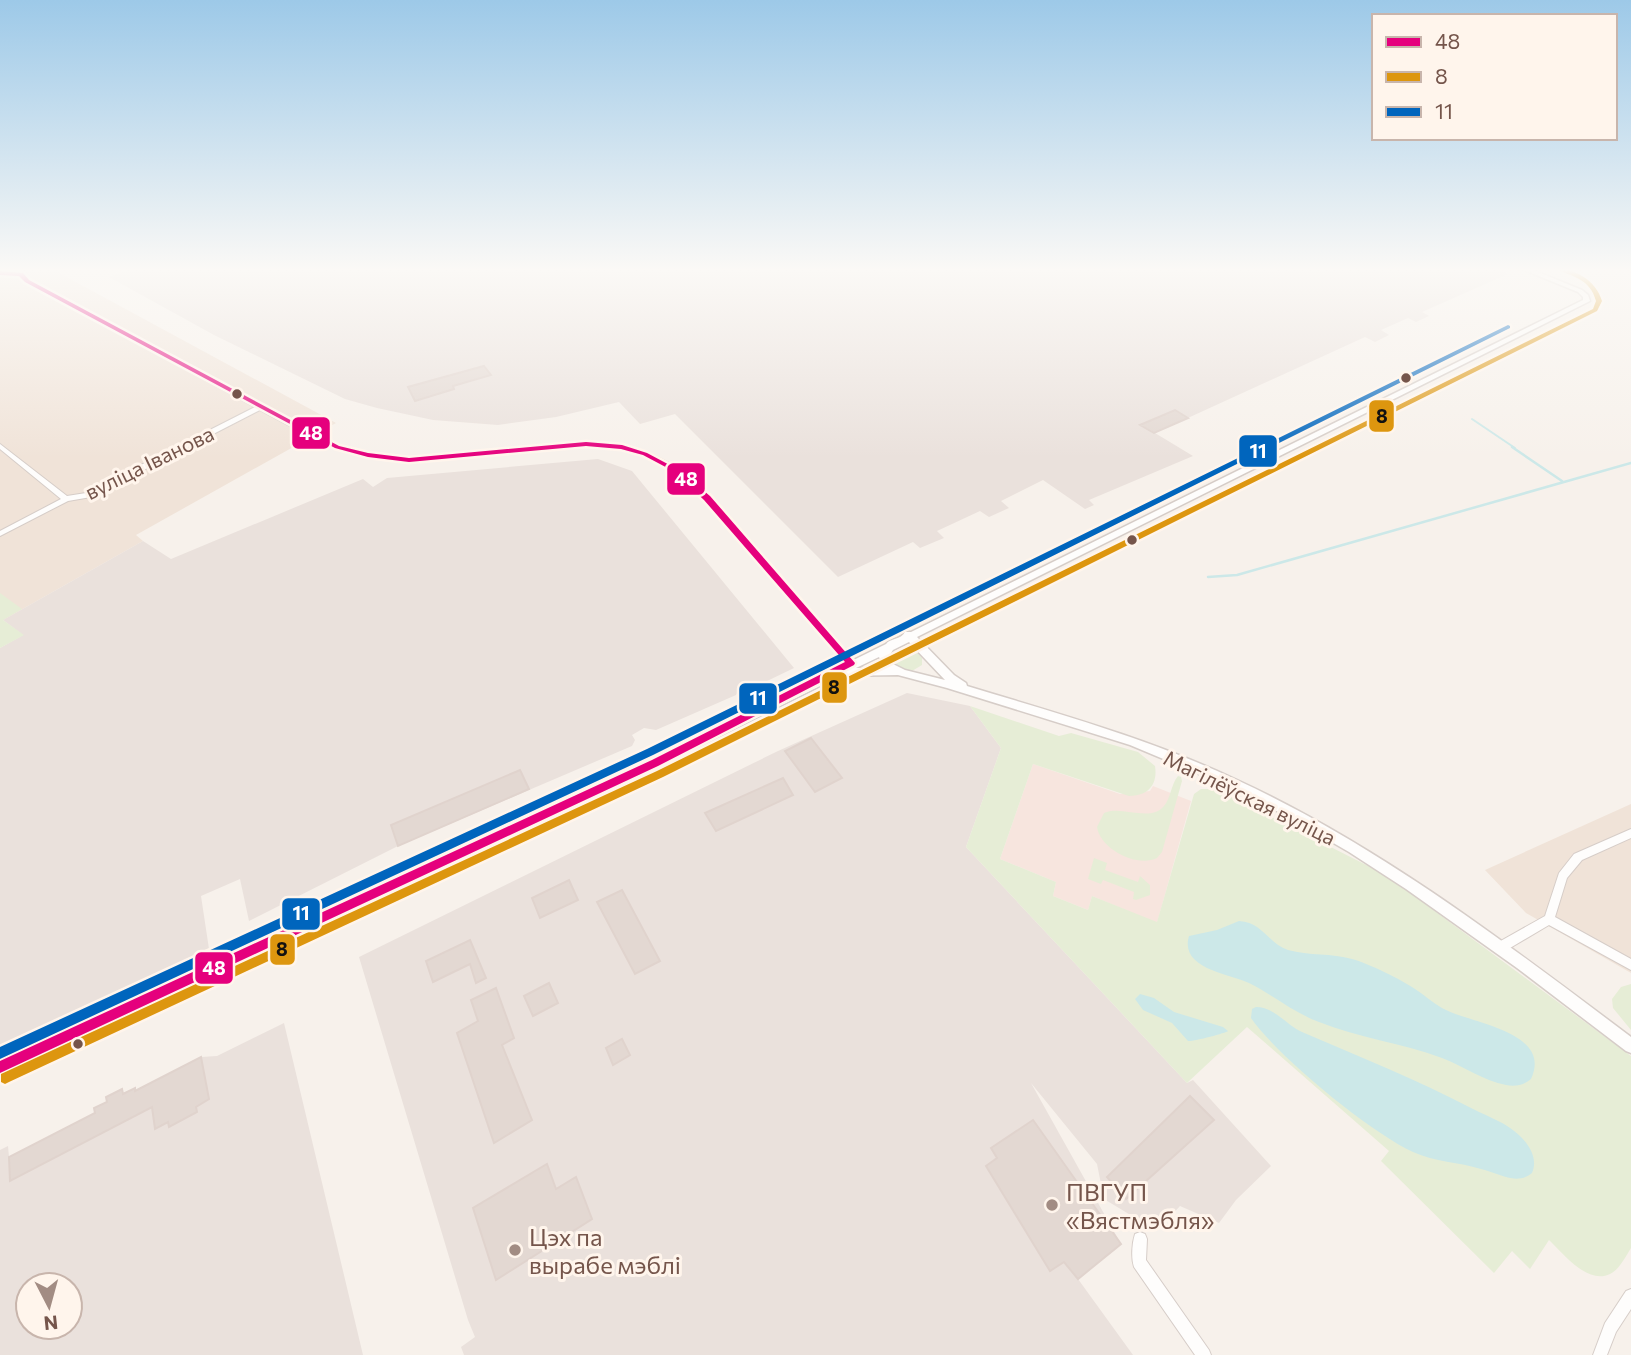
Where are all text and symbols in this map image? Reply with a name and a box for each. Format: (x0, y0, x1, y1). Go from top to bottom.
legend (1372, 14, 1617, 140)
text: 48 (1435, 28, 1460, 53)
text: 8 (1435, 63, 1448, 88)
text: 11 (1435, 98, 1453, 123)
unlabelled marker (1399, 371, 1413, 385)
unlabelled marker (230, 387, 244, 401)
line badge: 8 (1368, 399, 1395, 433)
text: 8 (1376, 404, 1388, 427)
line badge: 48 (291, 416, 331, 450)
street label: вуліца Іванова (80, 420, 218, 504)
text: 48 (299, 421, 323, 444)
line badge: 11 (1238, 434, 1278, 468)
text: 11 (1249, 439, 1267, 462)
line badge: 48 (666, 462, 706, 496)
text: 48 (674, 467, 698, 490)
unlabelled marker (1125, 533, 1139, 547)
line badge: 8 (821, 671, 848, 704)
text: 8 (828, 675, 840, 698)
line badge: 11 (738, 682, 778, 715)
text: 11 (749, 686, 767, 709)
street label: Магілёўская вуліца (1160, 744, 1340, 850)
line badge: 11 (281, 897, 321, 931)
text: 11 (292, 901, 310, 924)
line badge: 8 (269, 933, 296, 966)
text: 8 (276, 937, 288, 960)
line badge: 48 (194, 951, 234, 985)
text: 48 (202, 956, 226, 979)
unlabelled marker (71, 1037, 85, 1051)
place label: ПВГУП «Вястмэбля» (1066, 1177, 1214, 1234)
marker: ПВГУП «Вястмэбля» (1044, 1197, 1060, 1213)
place label: Цэх па вырабе мэблі (529, 1222, 681, 1279)
marker: Цэх па вырабе мэблі (507, 1242, 523, 1258)
north arrow (14, 1271, 84, 1341)
text: N (43, 1311, 59, 1336)

